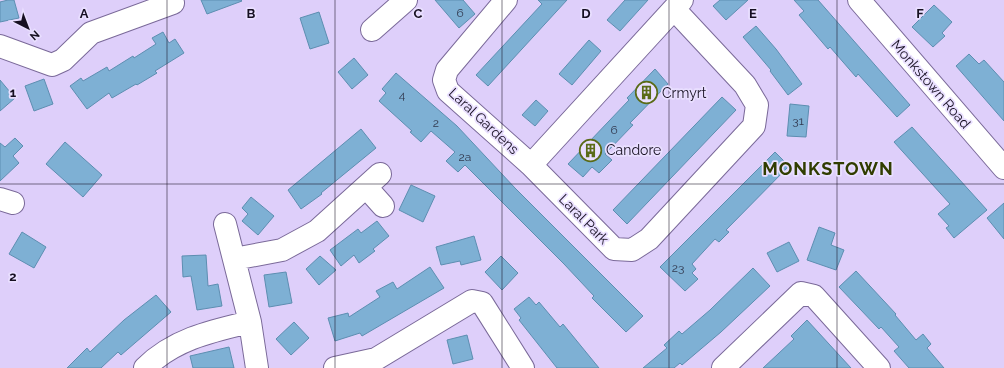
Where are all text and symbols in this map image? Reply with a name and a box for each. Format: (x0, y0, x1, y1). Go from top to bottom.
text: A (80, 6, 89, 21)
text: B (247, 6, 256, 21)
text: C (414, 6, 423, 21)
house number: 6 (456, 6, 464, 20)
text: D (581, 6, 591, 21)
text: E (749, 6, 757, 21)
text: F (916, 6, 924, 21)
north arrow (8, 8, 48, 48)
text: N (27, 27, 42, 43)
street label: Monkstown Road (888, 36, 974, 132)
building icon: Crmyrt (633, 80, 659, 106)
text: 1 (10, 85, 17, 100)
street label: Laral Gardens (446, 85, 522, 158)
place label: Crmyrt (662, 85, 707, 101)
house number: 4 (399, 88, 406, 102)
house number: 31 (792, 114, 804, 128)
house number: 2 (433, 116, 439, 130)
house number: 6 (610, 123, 618, 137)
building icon: Candore (578, 137, 604, 163)
place label: Candore (606, 142, 661, 158)
house number: 2a (459, 150, 471, 164)
district label: MONKSTOWN (762, 158, 894, 179)
street label: Laral Park (556, 191, 613, 248)
house number: 23 (672, 261, 684, 275)
text: 2 (9, 269, 17, 284)

